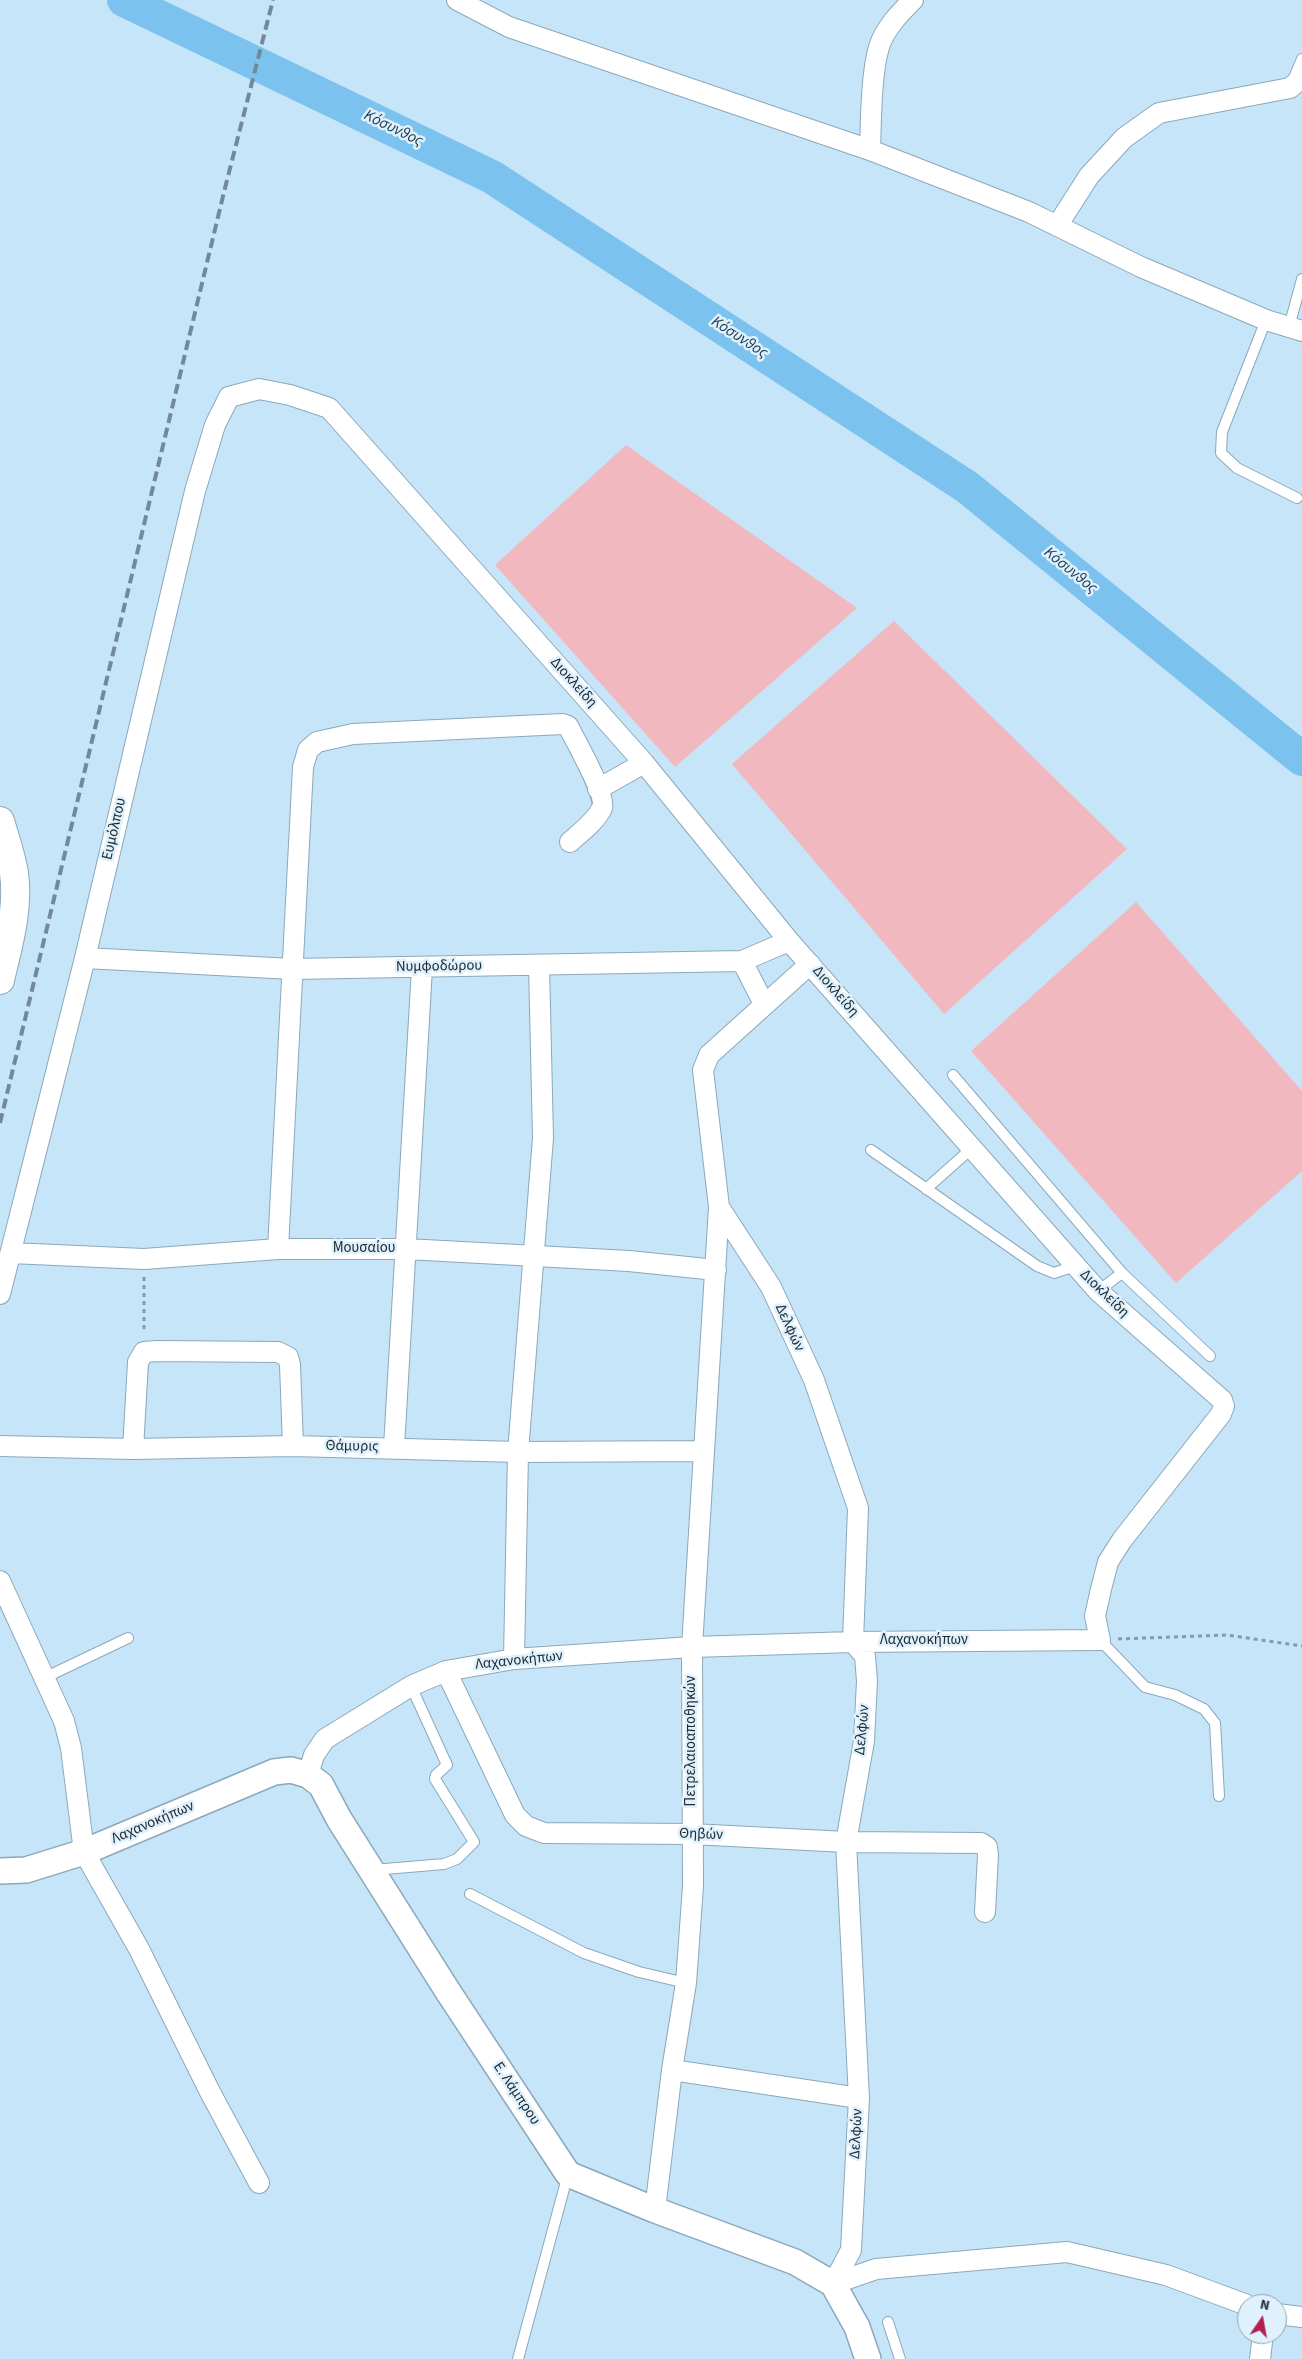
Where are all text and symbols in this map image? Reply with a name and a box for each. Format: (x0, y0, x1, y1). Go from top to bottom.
water label: Κόσυνθος (360, 107, 426, 151)
water label: Κόσυνθος (707, 313, 771, 363)
water label: Κόσυνθος (1039, 544, 1101, 598)
street label: Διοκλείδη (546, 654, 600, 712)
street label: Ευμόλπου (99, 796, 131, 862)
street label: Νυμφοδώρου (396, 957, 482, 977)
street label: Διοκλείδη (808, 963, 862, 1021)
street label: Μουσαίου (333, 1240, 395, 1258)
street label: Διοκλείδη (1076, 1266, 1132, 1322)
street label: Δελφών (770, 1301, 808, 1355)
street label: Θάμυρις (325, 1438, 379, 1456)
street label: Λαχανοκήπων (880, 1632, 968, 1650)
street label: Λαχανοκήπων (474, 1647, 564, 1675)
street label: Πετρελαιοαποθηκών (683, 1676, 701, 1806)
street label: Δελφών (852, 1704, 874, 1756)
street label: Λαχανοκήπων (109, 1798, 197, 1848)
street label: Θηβών (679, 1825, 723, 1845)
street label: Ε. Λάμπρου (488, 2059, 544, 2129)
street label: Δελφών (847, 2108, 867, 2160)
north arrow (1237, 2294, 1287, 2344)
text: N (1258, 2295, 1272, 2316)

